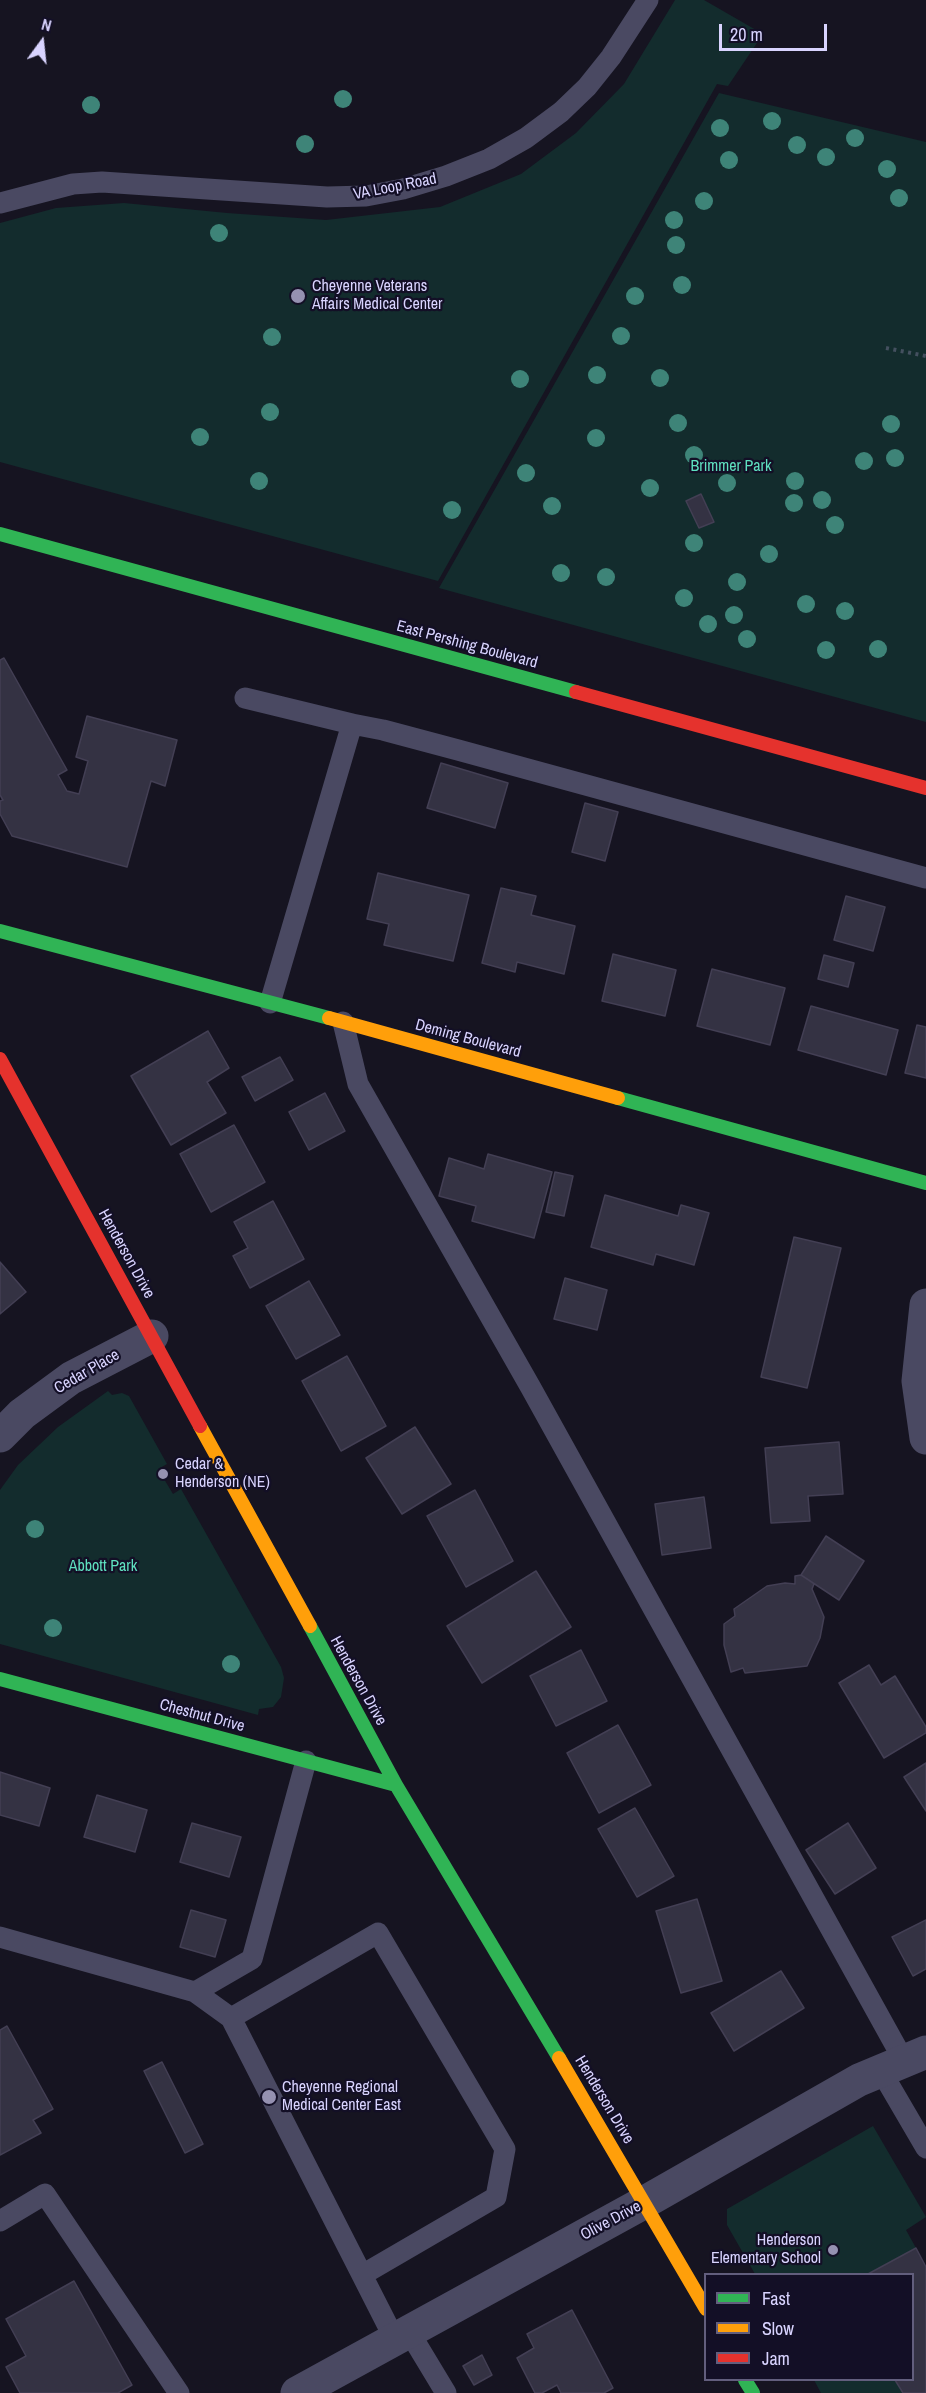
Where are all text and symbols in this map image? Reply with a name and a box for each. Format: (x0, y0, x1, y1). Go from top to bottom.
north arrow (12, 12, 72, 72)
scale bar (722, 12, 830, 50)
text: N (39, 13, 54, 36)
text: 20 m (730, 22, 763, 47)
street label: VA Loop Road (352, 170, 438, 204)
place label: Cheyenne Veterans Affairs Medical Center (312, 277, 442, 315)
marker: Cheyenne Veterans Affairs Medical Center (289, 287, 307, 305)
park label: Brimmer Park (691, 457, 771, 477)
street label: East Pershing Boulevard (394, 617, 540, 673)
street label: Deming Boulevard (413, 1016, 523, 1062)
street label: Henderson Drive (94, 1206, 158, 1302)
street label: Cedar Place (51, 1346, 123, 1398)
place label: Cedar & Henderson (NE) (175, 1455, 270, 1493)
marker: Cedar & Henderson (NE) (156, 1467, 170, 1481)
park label: Abbott Park (69, 1557, 137, 1577)
street label: Henderson Drive (326, 1633, 390, 1729)
street label: Chestnut Drive (157, 1695, 247, 1737)
street label: Henderson Drive (570, 2053, 638, 2147)
place label: Cheyenne Regional Medical Center East (282, 2078, 401, 2116)
marker: Cheyenne Regional Medical Center East (260, 2088, 278, 2106)
street label: Olive Drive (578, 2197, 644, 2245)
place label: Henderson Elementary School (711, 2231, 821, 2269)
marker: Henderson Elementary School (826, 2243, 840, 2257)
legend (704, 2273, 914, 2381)
text: Fast (762, 2286, 790, 2311)
text: Slow (762, 2316, 794, 2341)
text: Jam (762, 2346, 790, 2371)

